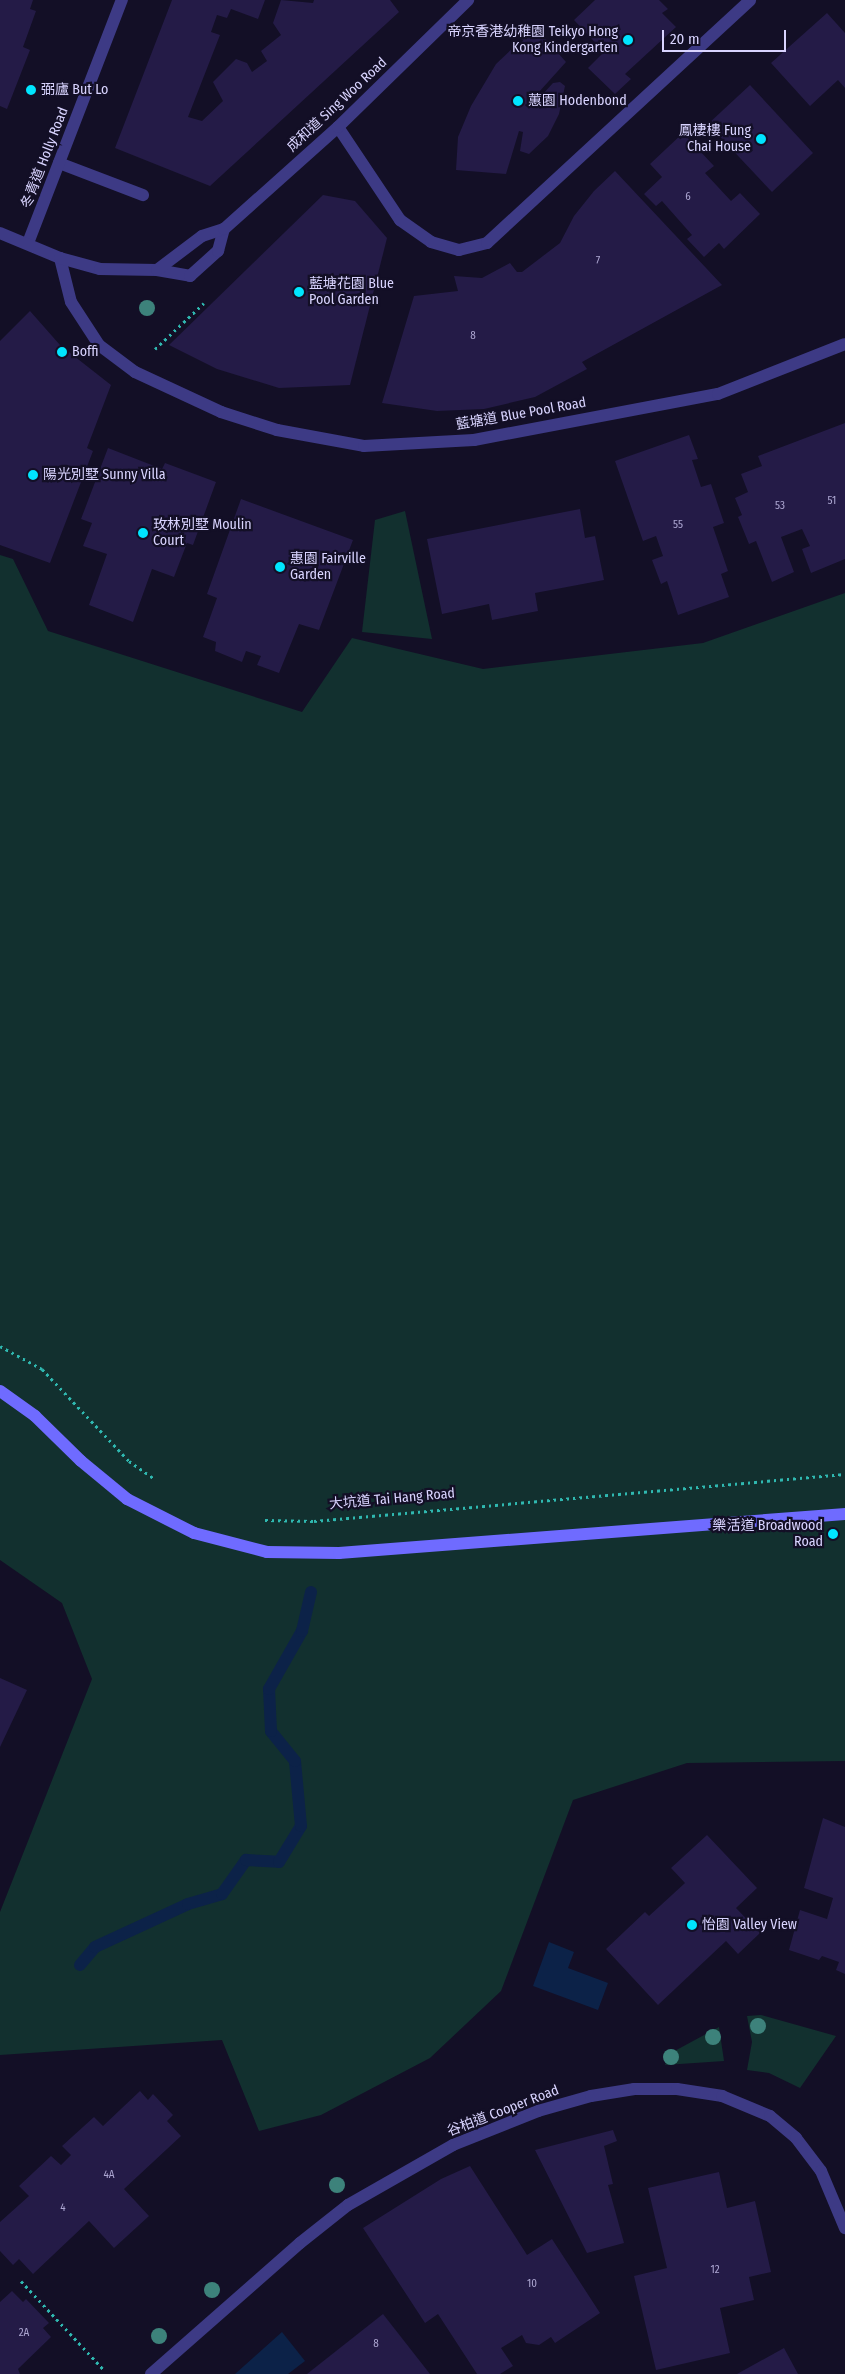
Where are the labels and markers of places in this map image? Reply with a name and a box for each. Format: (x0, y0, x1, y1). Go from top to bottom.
place label: 帝京香港幼稚園 Teikyo Hong Kong Kindergarten (447, 24, 618, 56)
marker: 帝京香港幼稚園 Teikyo Hong Kong Kindergarten (622, 34, 634, 46)
place label: 弼廬 But Lo (41, 82, 108, 98)
marker: 弼廬 But Lo (25, 84, 37, 96)
place label: 蕙園 Hodenbond (528, 93, 627, 109)
marker: 蕙園 Hodenbond (512, 95, 524, 107)
place label: 鳳棲樓 Fung Chai House (679, 123, 751, 156)
marker: 鳳棲樓 Fung Chai House (755, 133, 767, 145)
place label: 藍塘花園 Blue Pool Garden (309, 276, 394, 308)
marker: 藍塘花園 Blue Pool Garden (293, 286, 305, 298)
place label: Boffi (72, 344, 99, 360)
marker: Boffi (56, 346, 68, 358)
place label: 陽光別墅 Sunny Villa (43, 467, 166, 483)
marker: 陽光別墅 Sunny Villa (27, 469, 39, 481)
place label: 玫林別墅 Moulin Court (153, 517, 252, 550)
marker: 玫林別墅 Moulin Court (137, 527, 149, 539)
place label: 惠園 Fairville Garden (290, 551, 366, 584)
marker: 惠園 Fairville Garden (274, 561, 286, 573)
place label: 樂活道 Broadwood Road (713, 1518, 823, 1550)
marker: 樂活道 Broadwood Road (827, 1528, 839, 1540)
place label: 怡園 Valley View (702, 1917, 797, 1933)
marker: 怡園 Valley View (686, 1919, 698, 1931)

